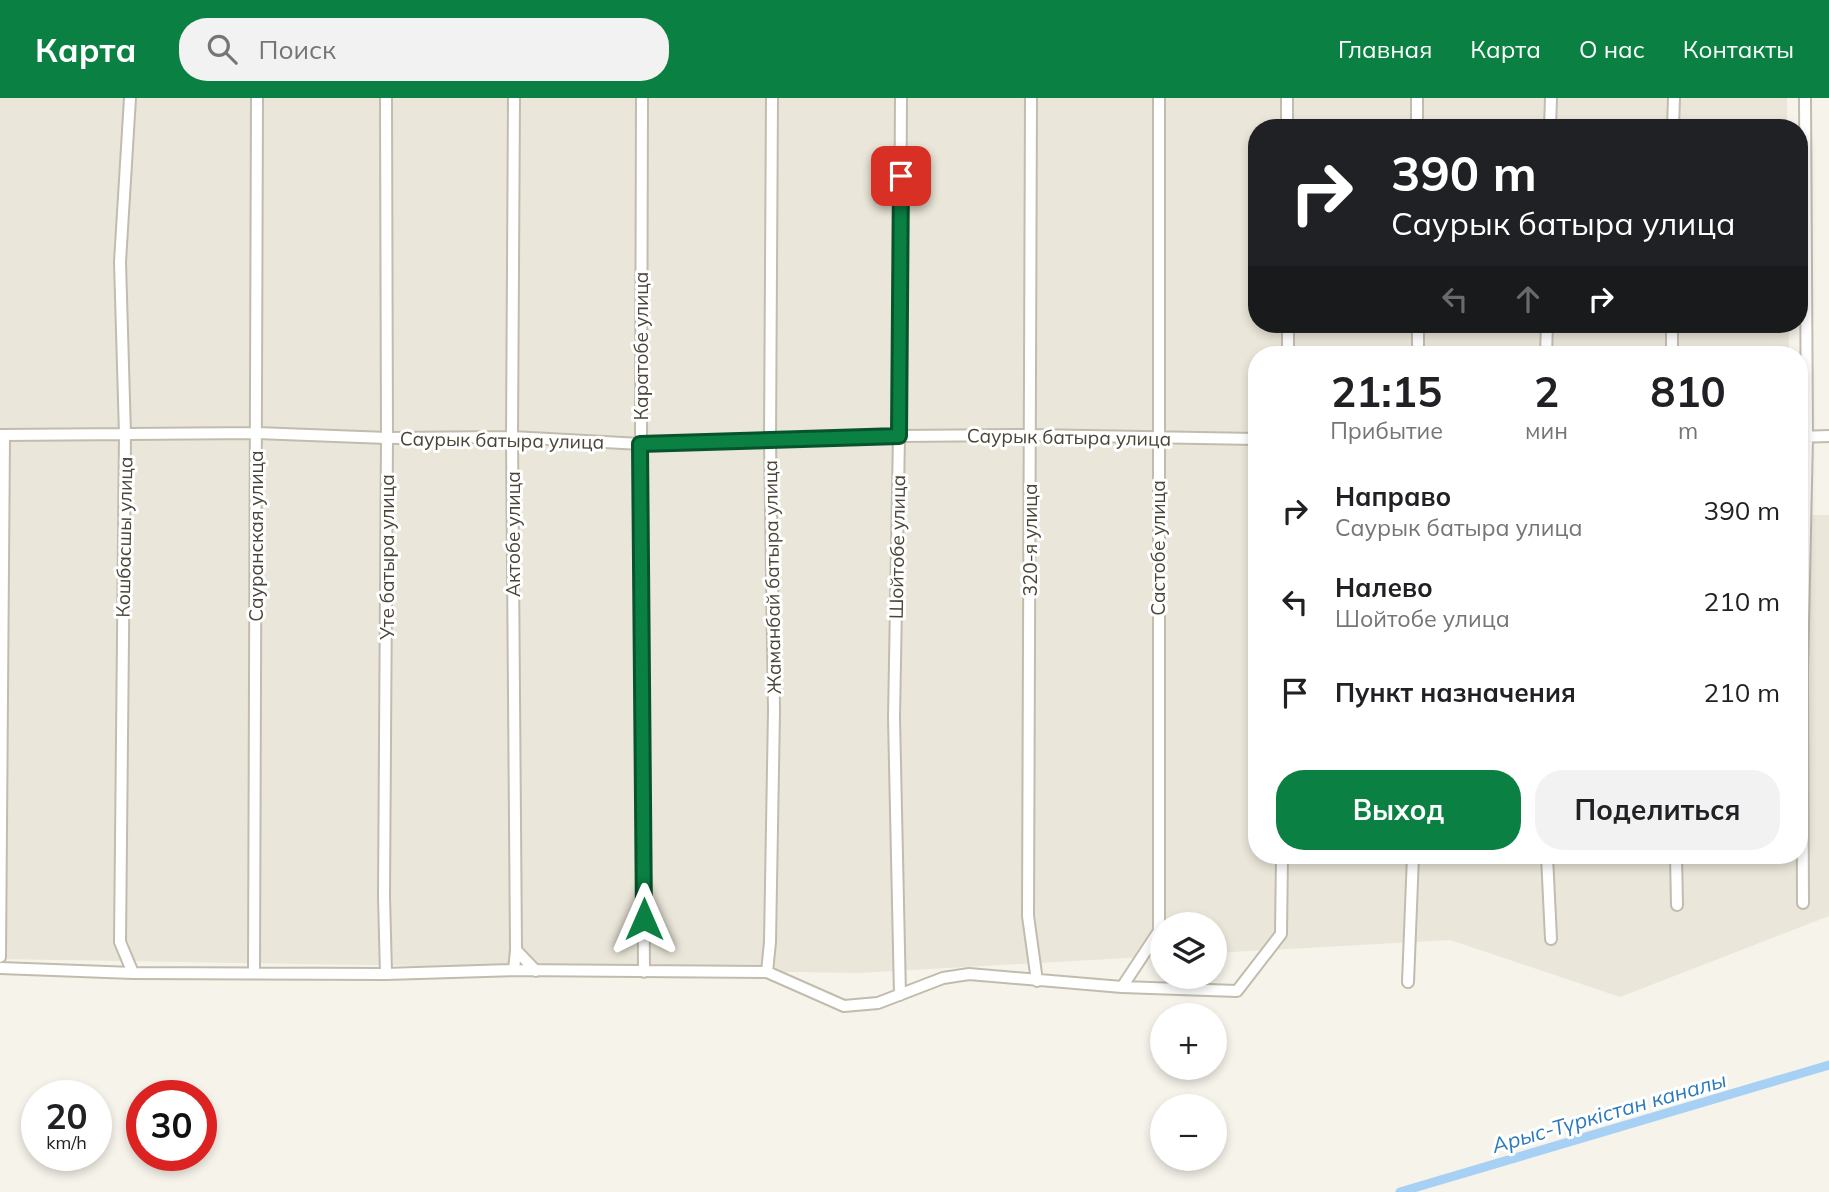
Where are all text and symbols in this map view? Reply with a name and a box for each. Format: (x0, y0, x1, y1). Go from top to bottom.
search box (179, 18, 669, 81)
text: Карта (35, 29, 137, 70)
icon: search (203, 30, 241, 68)
text: Поиск (259, 33, 336, 66)
text: Главная (1338, 34, 1432, 64)
text: Карта (1470, 34, 1541, 64)
text: О нас (1579, 34, 1645, 64)
text: Контакты (1683, 34, 1794, 64)
text: 390 m (1391, 142, 1537, 203)
pin (871, 146, 931, 206)
icon: right (1276, 147, 1367, 238)
icon: arrive (882, 157, 920, 195)
text: Саурык батыра улица (1391, 203, 1735, 243)
street label: Каратобе улица (629, 272, 653, 420)
icon: left (1436, 280, 1474, 318)
icon: ahead (1509, 280, 1547, 318)
icon: right (1582, 280, 1620, 318)
text: 21:15 (1331, 365, 1442, 418)
text: 2 (1534, 365, 1559, 418)
text: 810 (1650, 365, 1726, 418)
text: Прибытие (1330, 416, 1443, 445)
text: мин (1525, 416, 1568, 445)
text: m (1678, 416, 1698, 445)
street label: Саурык батыра улица (967, 423, 1171, 451)
street label: Саурык батыра улица (400, 426, 604, 454)
street label: Сауранская улица (244, 450, 268, 622)
street label: Кошбасшы улица (111, 456, 137, 618)
street label: Жаманбай батыра улица (758, 460, 786, 694)
street label: Актобе улица (501, 471, 525, 597)
street label: Уте батыра улица (375, 474, 399, 641)
street label: Шойтобе улица (884, 475, 910, 619)
street label: Састобе улица (1146, 480, 1170, 616)
text: Направо (1335, 480, 1451, 513)
street label: 320-я улица (1018, 483, 1042, 597)
icon: right (1276, 492, 1314, 530)
text: 390 m (1704, 494, 1780, 527)
text: Саурык батыра улица (1335, 513, 1583, 542)
text: Налево (1335, 571, 1433, 604)
icon: left (1276, 583, 1314, 621)
text: 210 m (1704, 585, 1780, 618)
text: Шойтобе улица (1335, 604, 1510, 633)
icon: arrive (1276, 674, 1314, 712)
text: Пункт назначения (1335, 676, 1576, 709)
text: 210 m (1704, 676, 1780, 709)
button: Выход (1276, 770, 1521, 850)
button: Поделиться (1535, 770, 1780, 850)
position arrow (607, 882, 681, 956)
map controls (1150, 912, 1227, 1171)
button: layers (1150, 912, 1227, 989)
button: + (1150, 1003, 1227, 1080)
water label: Арыс-Түркістан каналы (1488, 1066, 1729, 1158)
speed limit sign: 30 (126, 1080, 217, 1171)
text: 20 (45, 1094, 88, 1138)
button: − (1150, 1094, 1227, 1171)
text: km/h (46, 1131, 87, 1154)

